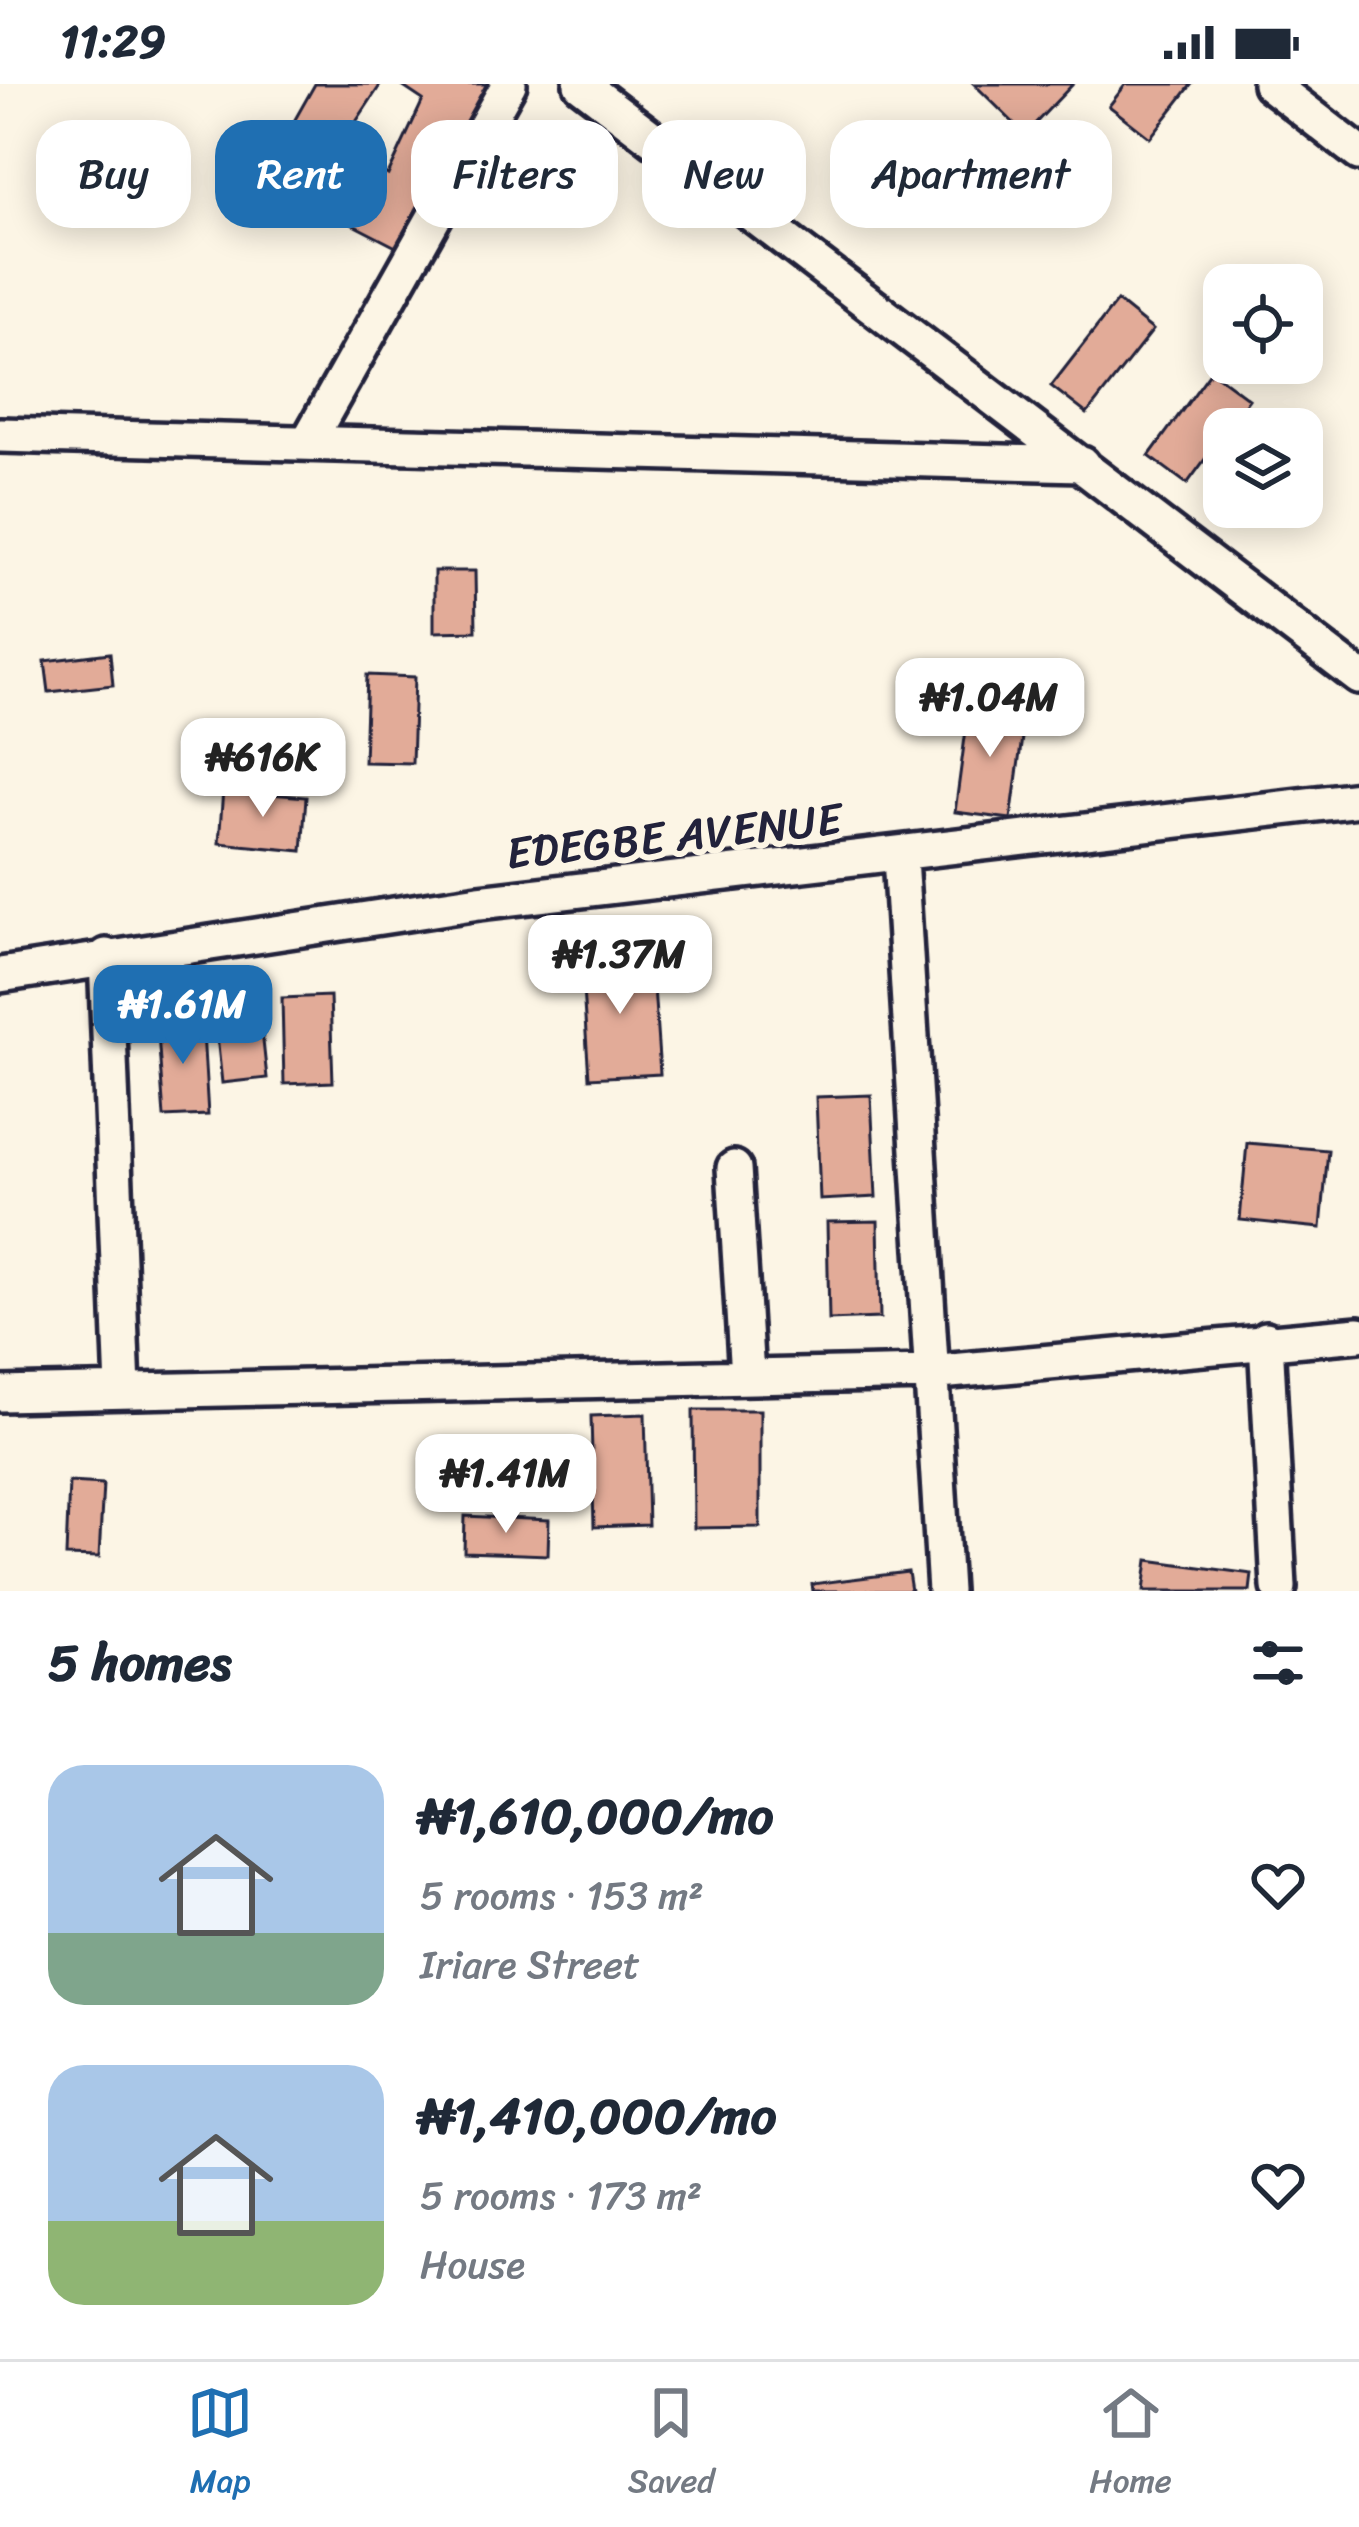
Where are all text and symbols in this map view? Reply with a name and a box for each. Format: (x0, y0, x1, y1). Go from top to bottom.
text: 11:29 (60, 2, 166, 82)
chip: Buy (36, 120, 191, 228)
chip: Rent (215, 120, 387, 228)
chip: Filters (411, 120, 618, 228)
chip: New (642, 120, 806, 228)
chip: Apartment (830, 120, 1112, 228)
map controls (1203, 264, 1323, 528)
button: locate (1203, 264, 1323, 384)
button: layers (1203, 408, 1323, 528)
pin: ₦1.04M (892, 658, 1088, 760)
text: ₦1.04M (922, 662, 1058, 731)
pin: ₦616K (179, 718, 347, 820)
text: ₦616K (208, 722, 318, 791)
street label: EDEGBE AVENUE (502, 778, 849, 893)
pin: ₦1.37M (522, 915, 718, 1017)
text: ₦1.37M (555, 919, 685, 988)
pin: ₦1.61M (85, 965, 281, 1067)
text: ₦1.61M (120, 969, 246, 1038)
pin: ₦1.41M (408, 1434, 604, 1536)
text: ₦1.41M (442, 1438, 570, 1507)
text: 5 homes (48, 1618, 231, 1708)
icon: filters (1245, 1630, 1311, 1696)
text: ₦1,610,000/mo (420, 1771, 773, 1861)
icon: home (144, 1813, 288, 1957)
icon: heart (1245, 1852, 1311, 1918)
text: 5 rooms · 153 m² (420, 1861, 704, 1930)
text: Iriare Street (420, 1930, 640, 1999)
text: ₦1,410,000/mo (420, 2071, 776, 2161)
icon: home (144, 2113, 288, 2257)
icon: heart (1245, 2152, 1311, 2218)
text: 5 rooms · 173 m² (420, 2161, 702, 2230)
text: House (420, 2230, 525, 2299)
tab: Map (187, 2380, 253, 2510)
tab: Saved (628, 2380, 715, 2510)
tab: Home (1089, 2380, 1172, 2510)

